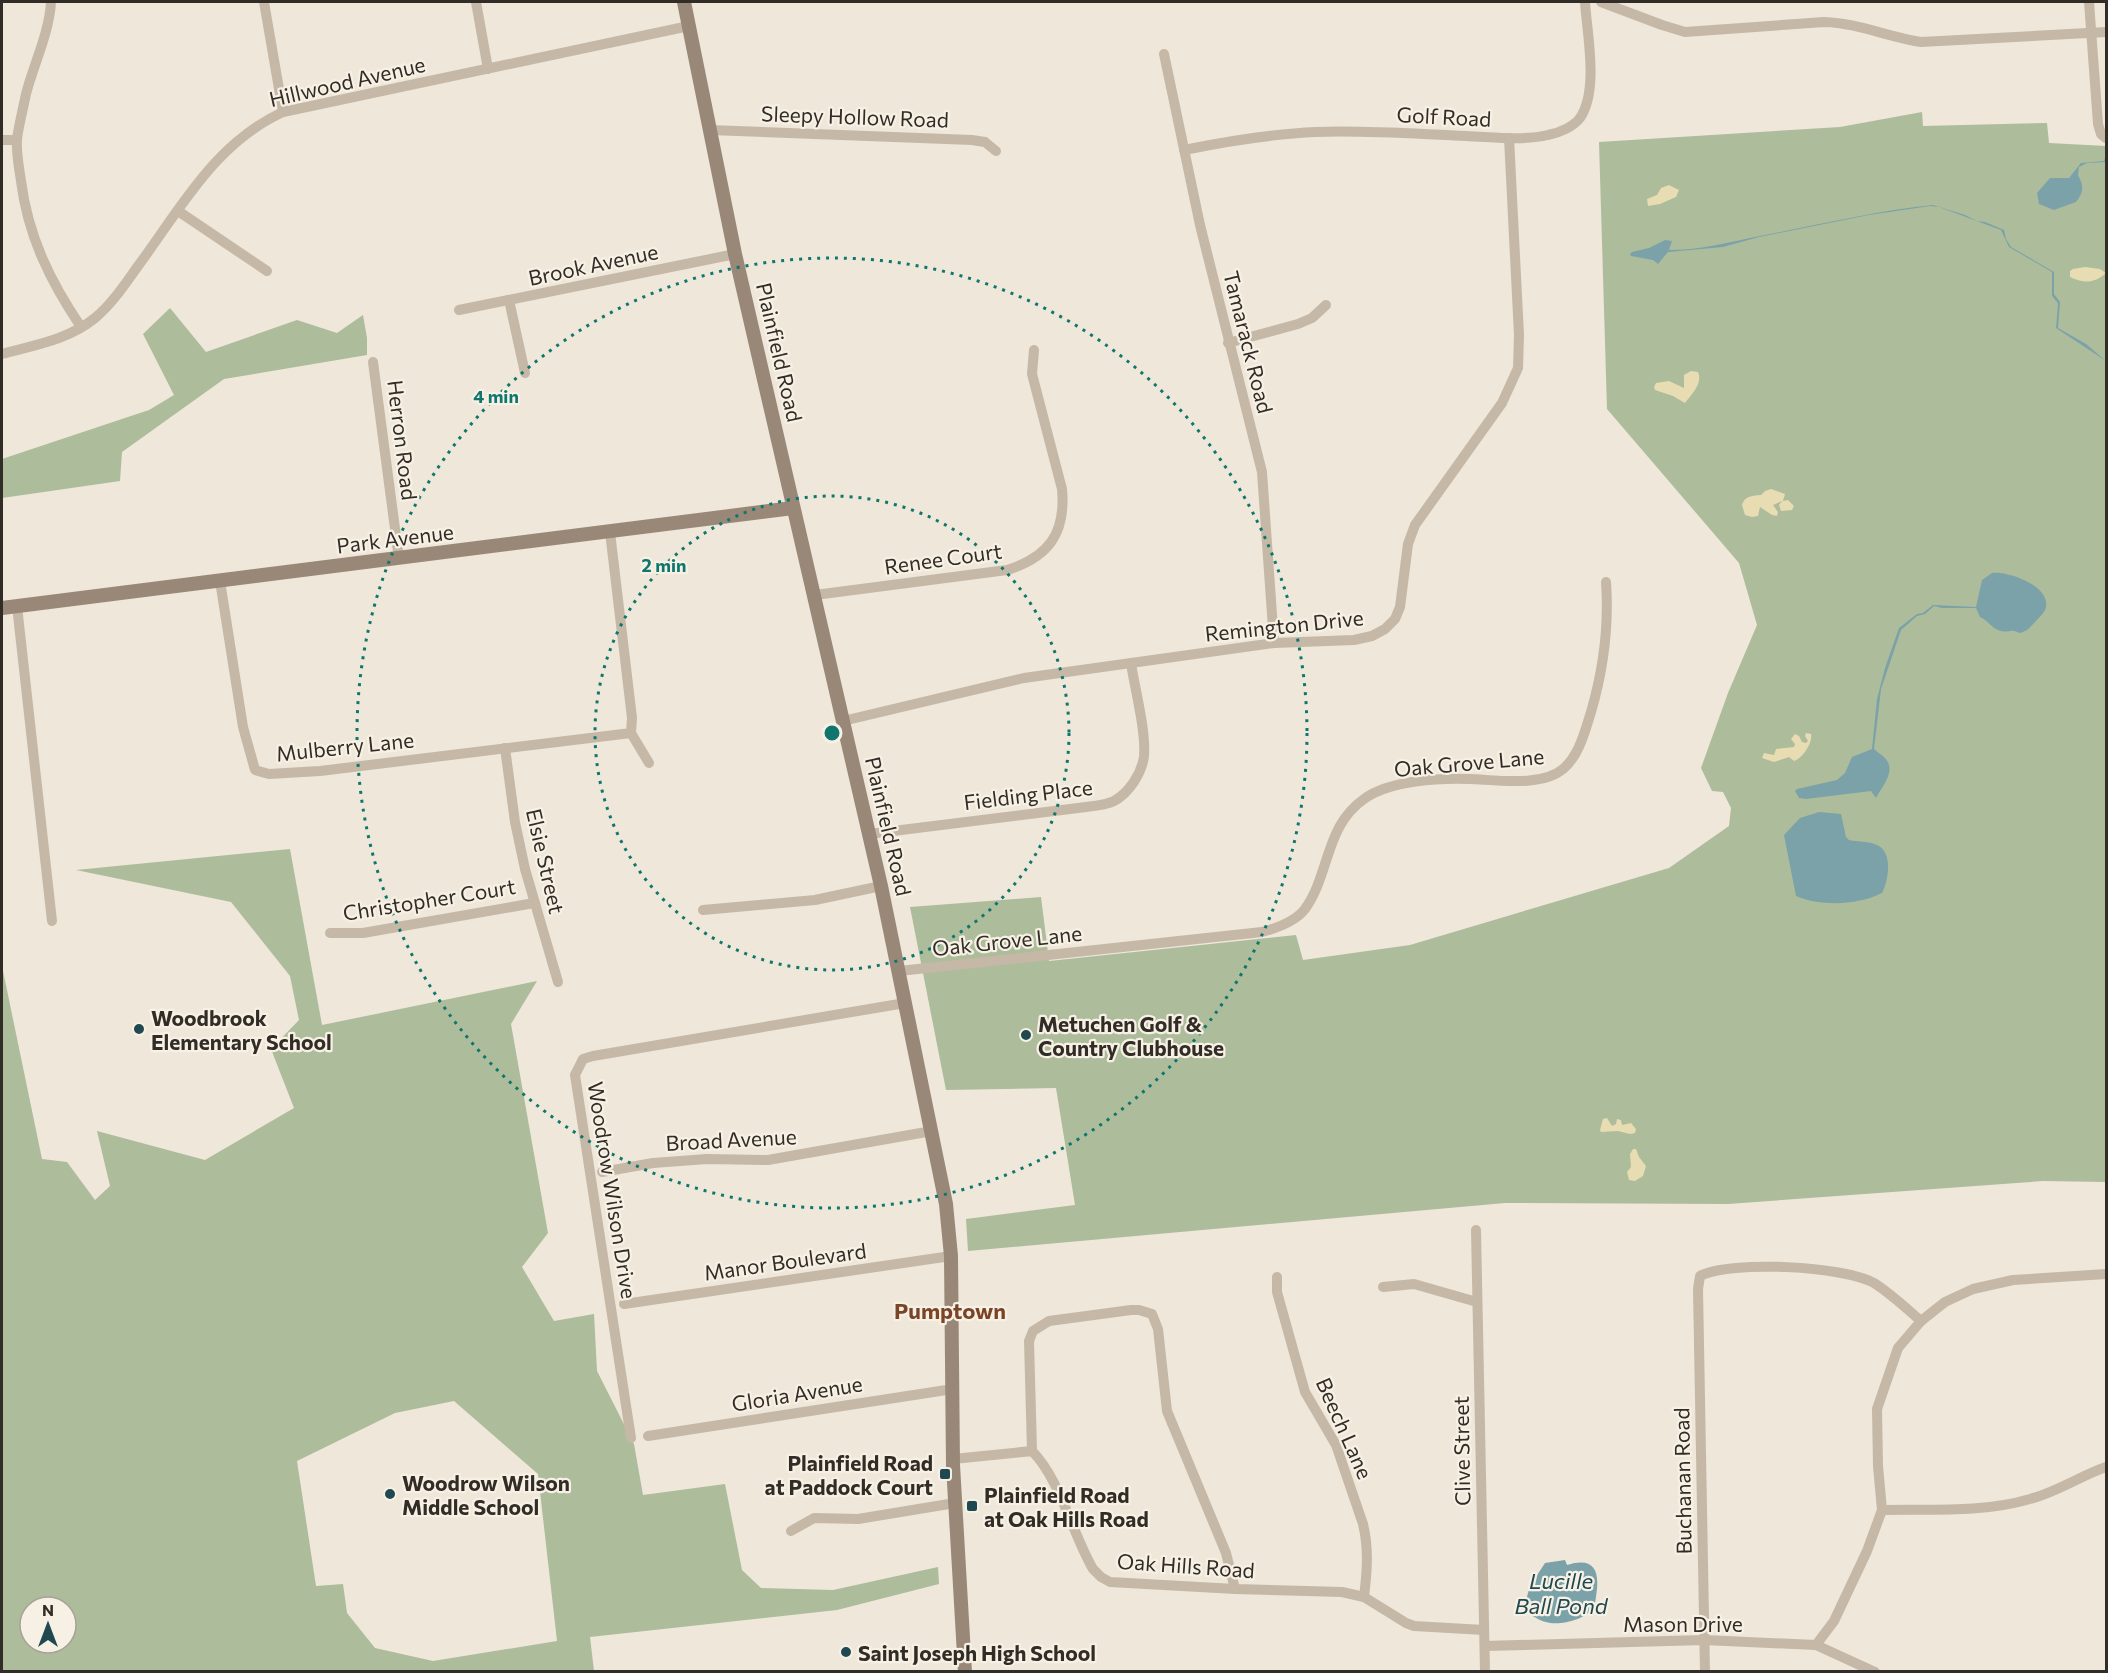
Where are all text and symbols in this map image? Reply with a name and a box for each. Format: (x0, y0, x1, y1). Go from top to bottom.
street label: Hillwood Avenue (266, 51, 428, 111)
street label: Sleepy Hollow Road (761, 100, 949, 132)
street label: Golf Road (1396, 101, 1492, 131)
street label: Brook Avenue (526, 238, 660, 290)
street label: Tamarack Road (1219, 268, 1279, 416)
street label: Plainfield Road (752, 280, 808, 424)
street label: Herron Road (383, 378, 423, 502)
text: 4 min (473, 385, 519, 407)
street label: Park Avenue (335, 518, 455, 558)
street label: Renee Court (883, 537, 1003, 579)
text: 2 min (642, 554, 686, 576)
street label: Remington Drive (1203, 604, 1365, 646)
centre of rings (822, 723, 842, 743)
street label: Mulberry Lane (275, 726, 415, 766)
street label: Oak Grove Lane (1393, 743, 1545, 781)
street label: Plainfield Road (861, 754, 917, 898)
street label: Fielding Place (962, 774, 1094, 814)
street label: Elsie Street (522, 806, 570, 916)
street label: Christopher Court (341, 873, 517, 925)
street label: Oak Grove Lane (931, 920, 1083, 960)
place label: Woodbrook Elementary School (151, 1005, 332, 1054)
place label: Metuchen Golf & Country Clubhouse (1038, 1011, 1224, 1060)
marker: Woodbrook Elementary School (132, 1022, 146, 1036)
marker: Metuchen Golf & Country Clubhouse (1019, 1028, 1033, 1042)
street label: Woodrow Wilson Drive (584, 1080, 642, 1300)
street label: Broad Avenue (665, 1123, 797, 1155)
street label: Manor Boulevard (702, 1237, 868, 1285)
district label: Pumptown (894, 1297, 1006, 1324)
street label: Gloria Avenue (730, 1370, 864, 1416)
street label: Beech Lane (1312, 1373, 1378, 1483)
street label: Clive Street (1448, 1396, 1474, 1506)
street label: Buchanan Road (1668, 1407, 1696, 1555)
place label: Plainfield Road at Paddock Court (765, 1450, 933, 1499)
marker: Plainfield Road at Paddock Court (938, 1467, 952, 1481)
place label: Woodrow Wilson Middle School (402, 1470, 570, 1519)
place label: Plainfield Road at Oak Hills Road (984, 1482, 1149, 1531)
marker: Woodrow Wilson Middle School (383, 1487, 397, 1501)
marker: Plainfield Road at Oak Hills Road (965, 1499, 979, 1513)
street label: Oak Hills Road (1116, 1548, 1256, 1582)
water label: Lucille Ball Pond (1515, 1567, 1609, 1619)
north arrow (18, 1595, 78, 1655)
text: N (42, 1600, 54, 1619)
street label: Mason Drive (1623, 1611, 1743, 1636)
place label: Saint Joseph High School (858, 1640, 1096, 1665)
marker: Saint Joseph High School (839, 1645, 853, 1659)

